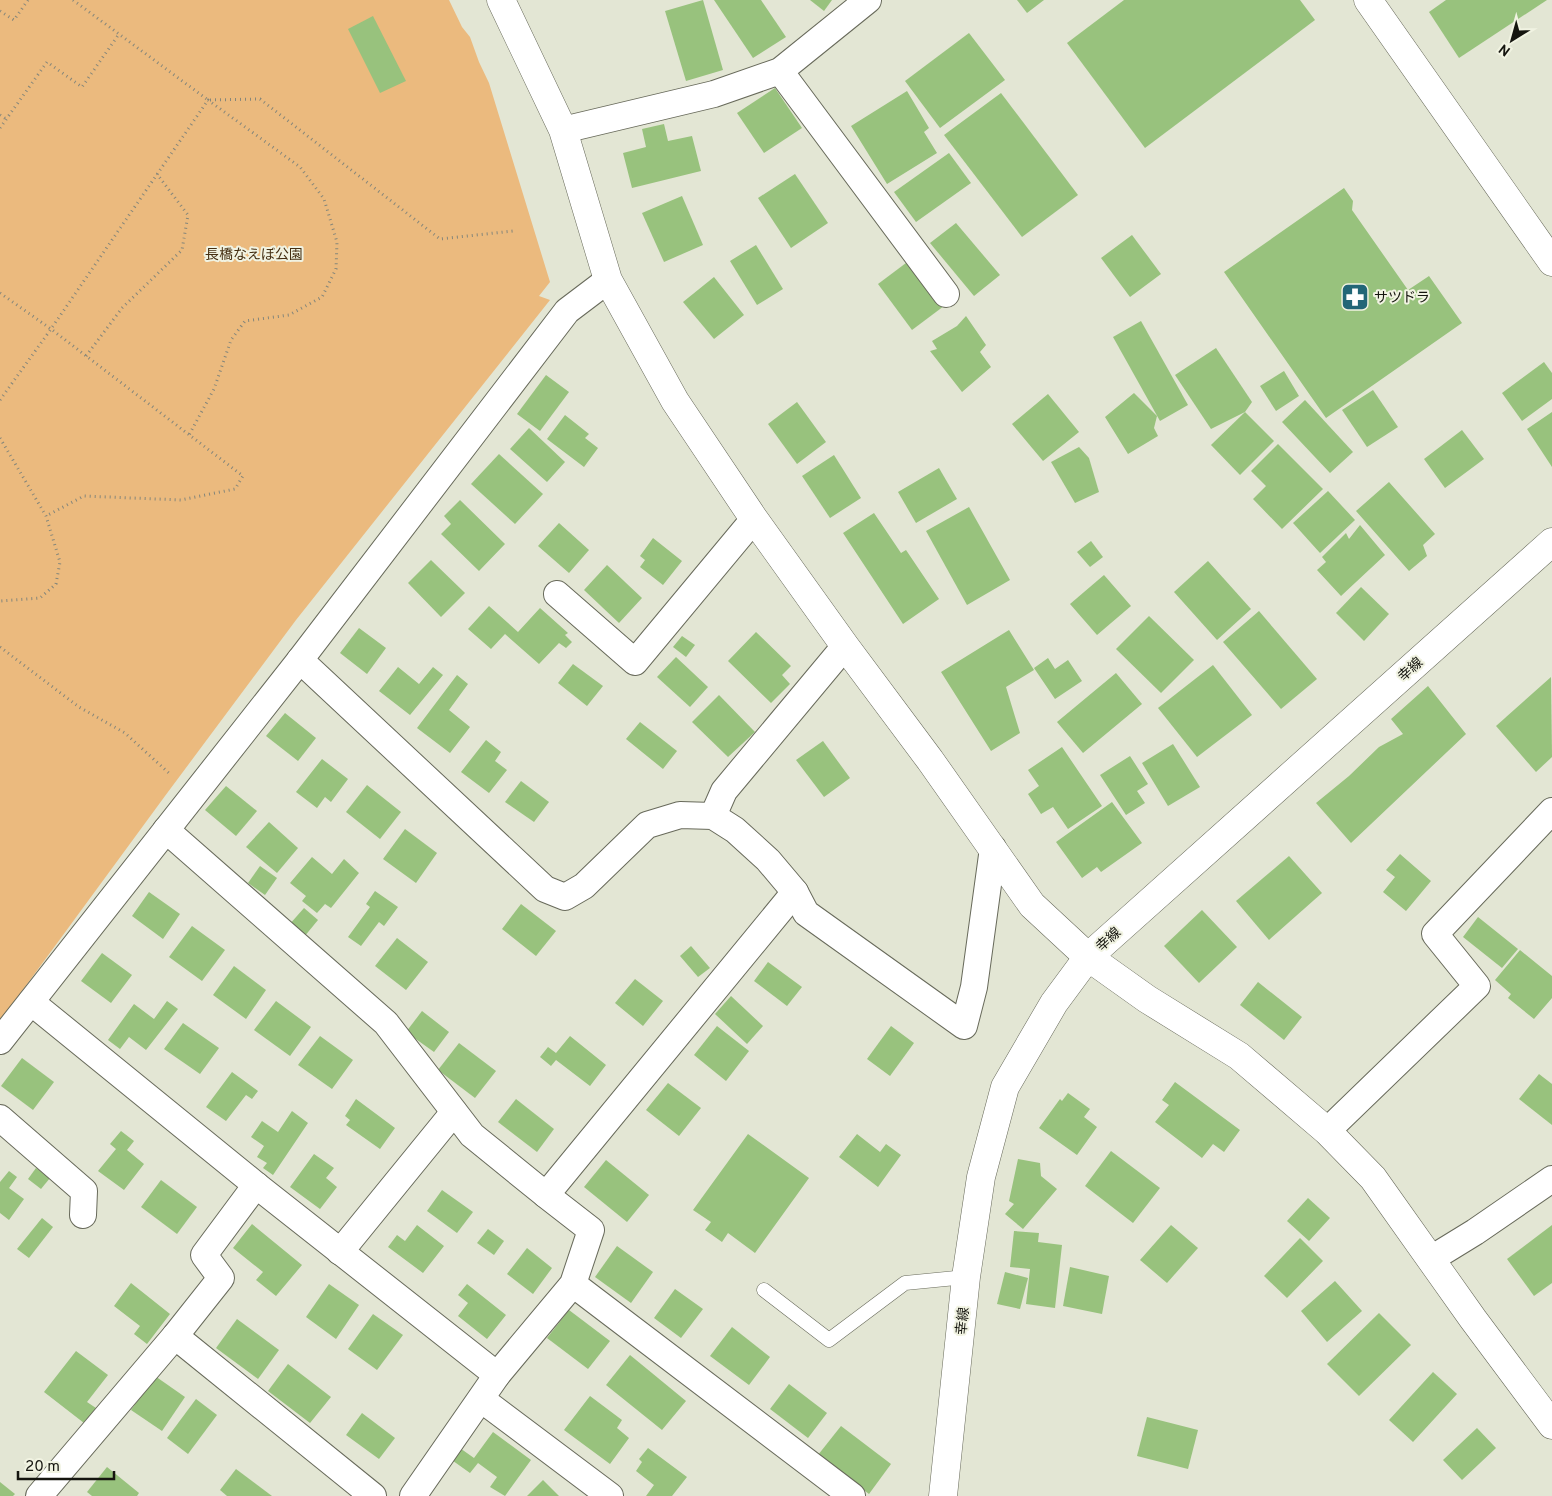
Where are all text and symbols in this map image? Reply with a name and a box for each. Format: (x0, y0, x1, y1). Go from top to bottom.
north arrow (1487, 15, 1537, 65)
text: N (1496, 39, 1514, 59)
park label: 長橋なえぼ公園 (205, 247, 303, 264)
pharmacy icon: サツドラ (1340, 282, 1370, 312)
place label: サツドラ (1374, 290, 1430, 307)
street label: 幸線 (1395, 654, 1427, 686)
street label: 幸線 (1093, 924, 1125, 956)
street label: 幸線 (954, 1306, 973, 1336)
scale bar (18, 1448, 114, 1480)
text: 20 m (25, 1458, 60, 1477)

